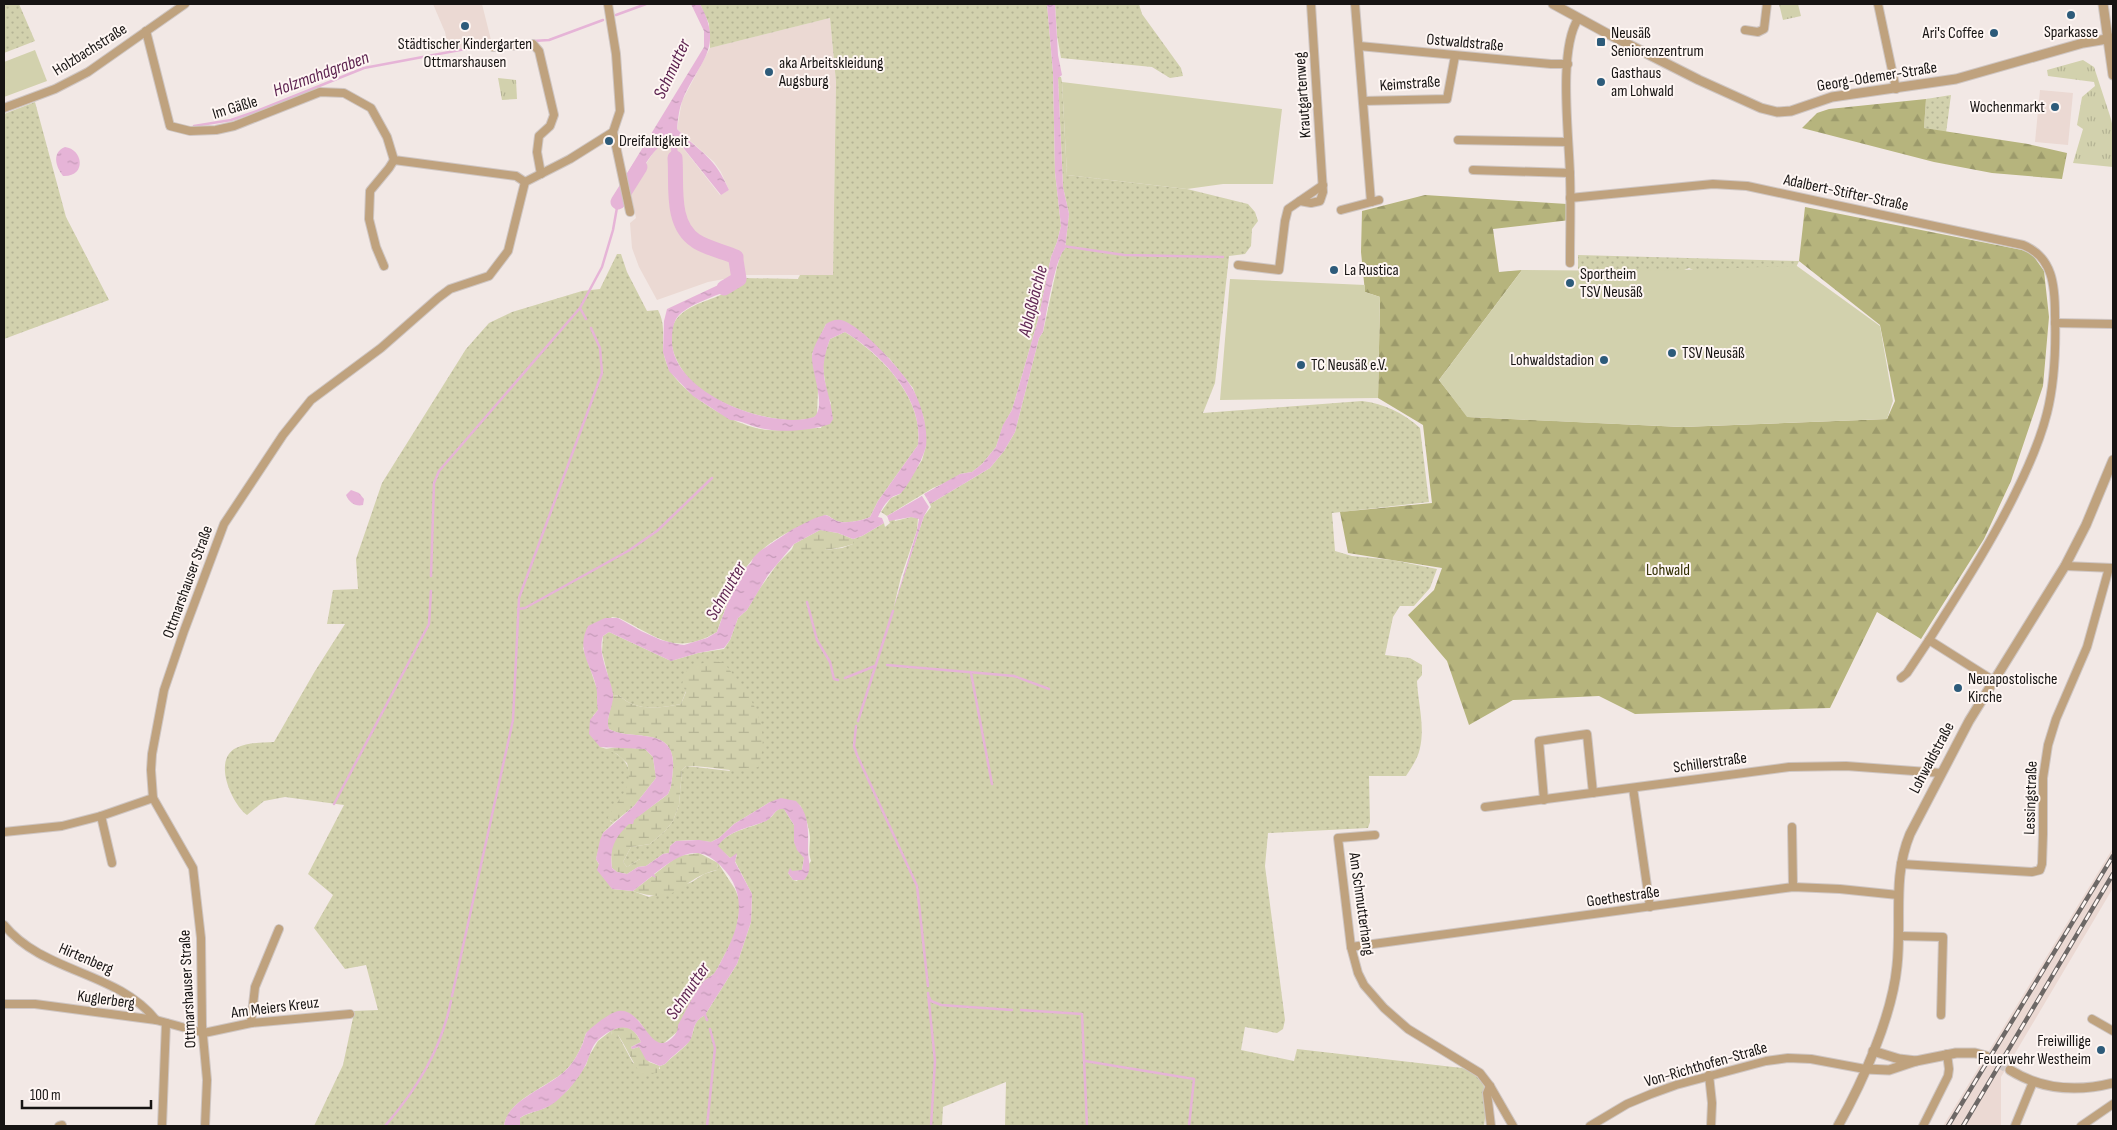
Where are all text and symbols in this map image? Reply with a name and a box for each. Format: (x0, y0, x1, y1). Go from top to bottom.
marker: Sparkasse (2065, 9, 2077, 21)
street label: Holzbachstraße (49, 20, 131, 80)
marker: Städtischer Kindergarten Ottmarshausen (459, 20, 471, 32)
place label: Sparkasse (2044, 23, 2098, 42)
place label: Neusäß Seniorenzentrum (1611, 24, 1704, 61)
place label: Ari's Coffee (1922, 24, 1984, 43)
marker: Ari's Coffee (1988, 27, 2000, 39)
street label: Ostwaldstraße (1426, 30, 1504, 56)
place label: Städtischer Kindergarten Ottmarshausen (398, 35, 532, 72)
water label: Schmutter (649, 35, 695, 102)
marker: Neusäß Seniorenzentrum (1595, 36, 1607, 48)
water label: Holzmahdgraben (270, 47, 372, 101)
street label: Krautgartenweg (1291, 51, 1315, 139)
place label: aka Arbeitskleidung Augsburg (778, 54, 883, 91)
street label: Georg-Odemer-Straße (1816, 58, 1938, 96)
place label: Gasthaus am Lohwald (1611, 64, 1674, 101)
marker: aka Arbeitskleidung Augsburg (763, 66, 775, 78)
street label: Keimstraße (1379, 72, 1441, 96)
marker: Gasthaus am Lohwald (1595, 76, 1607, 88)
street label: Im Gäßle (210, 92, 260, 124)
place label: Wochenmarkt (1970, 98, 2045, 117)
marker: Wochenmarkt (2049, 101, 2061, 113)
place label: Dreifaltigkeit (619, 132, 689, 151)
marker: Dreifaltigkeit (603, 135, 615, 147)
street label: Adalbert-Stifter-Straße (1781, 170, 1910, 216)
place label: La Rustica (1344, 261, 1399, 280)
water label: Ablaßbächle (1014, 263, 1052, 340)
marker: La Rustica (1328, 264, 1340, 276)
place label: Sportheim TSV Neusäß (1580, 265, 1643, 302)
marker: Sportheim TSV Neusäß (1564, 277, 1576, 289)
place label: TSV Neusäß (1682, 344, 1745, 363)
marker: TSV Neusäß (1666, 347, 1678, 359)
place label: Lohwaldstadion (1510, 351, 1594, 370)
marker: Lohwaldstadion (1598, 354, 1610, 366)
place label: TC Neusäß e.V. (1311, 356, 1387, 375)
marker: TC Neusäß e.V. (1295, 359, 1307, 371)
street label: Ottmarshauser Straße (159, 523, 217, 641)
water label: Schmutter (701, 557, 751, 624)
park label: Lohwald (1646, 561, 1690, 580)
place label: Neuapostolische Kirche (1968, 670, 2058, 707)
marker: Neuapostolische Kirche (1952, 682, 1964, 694)
street label: Lohwaldstraße (1905, 719, 1959, 797)
street label: Schillerstraße (1672, 748, 1748, 778)
street label: Lessingstraße (2020, 761, 2042, 835)
street label: Am Schmutterhang (1344, 850, 1378, 957)
street label: Goethestraße (1585, 882, 1661, 912)
street label: Ottmarshauser Straße (175, 929, 201, 1049)
street label: Hirtenberg (56, 939, 116, 979)
water label: Schmutter (662, 958, 715, 1023)
street label: Kuglerberg (76, 987, 136, 1013)
street label: Am Meiers Kreuz (229, 993, 320, 1023)
place label: Freiwillige Feuerwehr Westheim (1978, 1032, 2091, 1069)
street label: Von-Richthofen-Straße (1642, 1038, 1770, 1092)
marker: Freiwillige Feuerwehr Westheim (2095, 1044, 2107, 1056)
scale bar (22, 1078, 151, 1110)
text: 100 m (30, 1086, 61, 1105)

